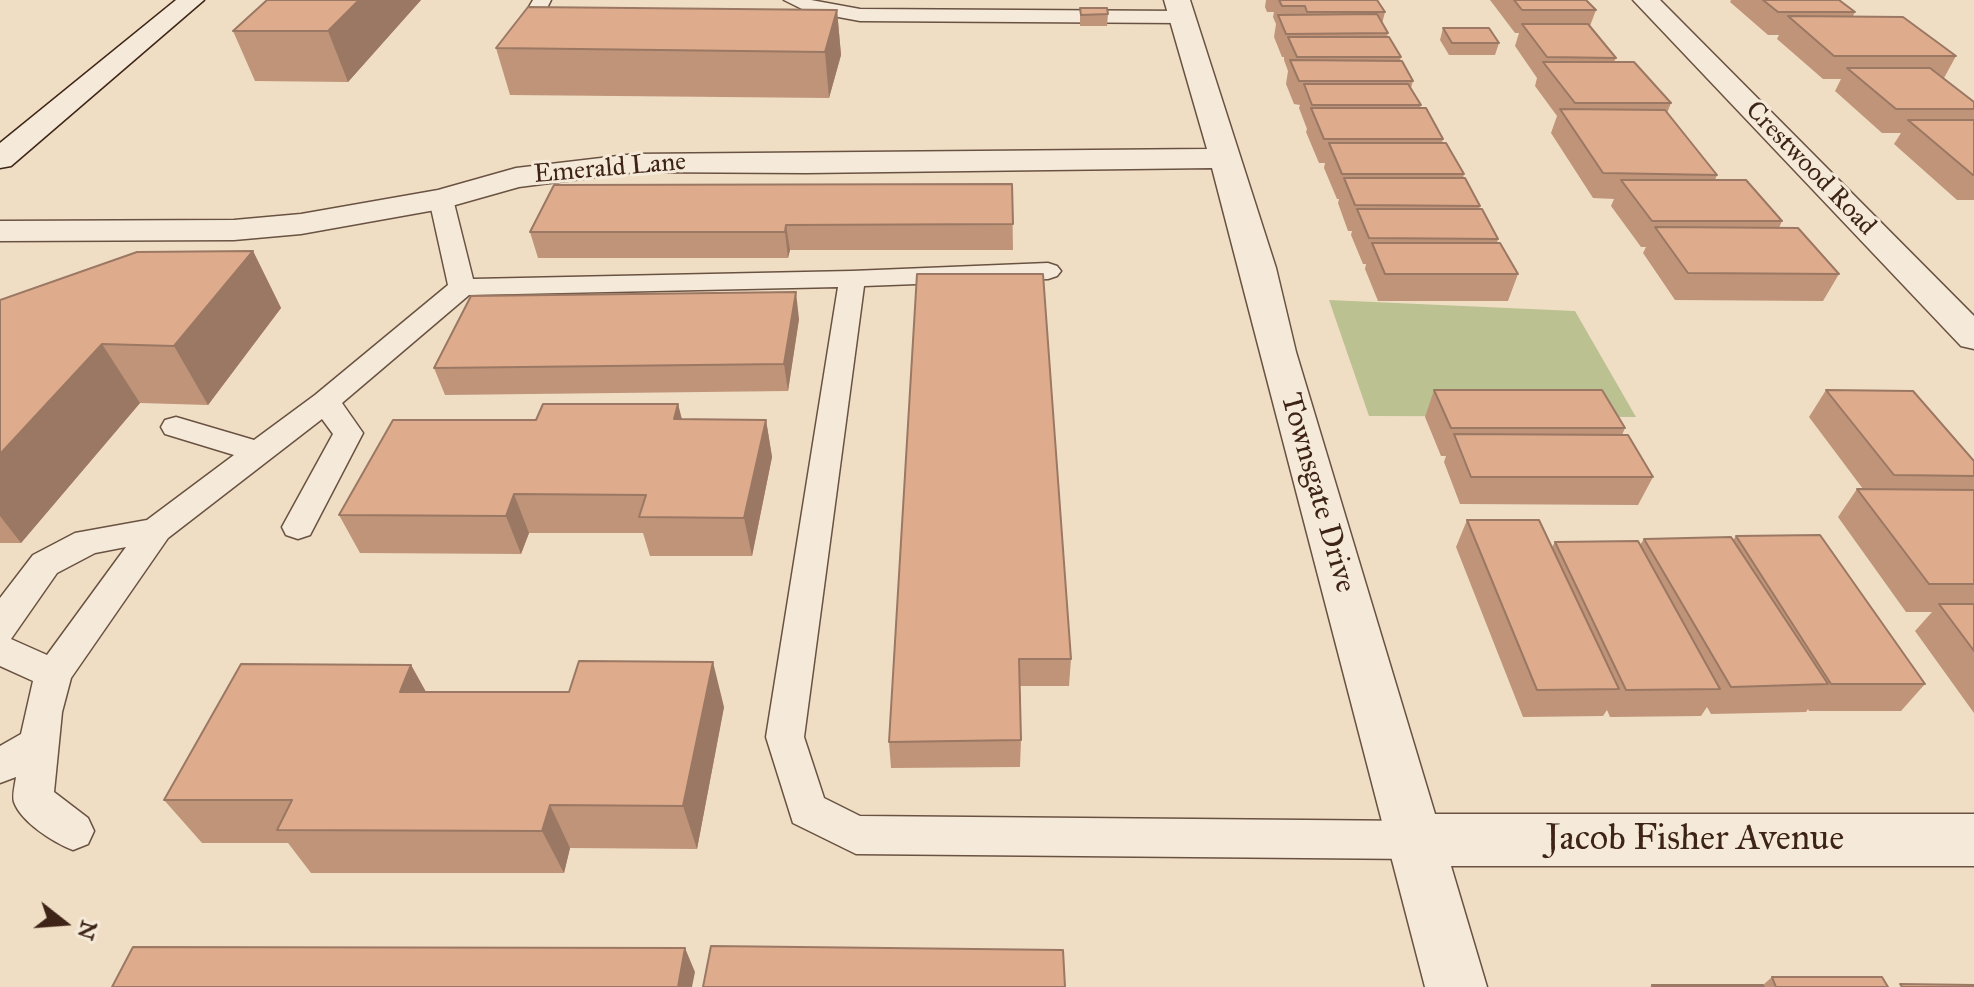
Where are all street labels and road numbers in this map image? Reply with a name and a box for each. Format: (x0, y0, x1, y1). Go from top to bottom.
street label: Crestwood Road (1738, 95, 1882, 243)
street label: Emerald Lane (533, 147, 687, 191)
street label: Townsgate Drive (1271, 389, 1363, 597)
street label: Jacob Fisher Avenue (1546, 818, 1844, 862)

